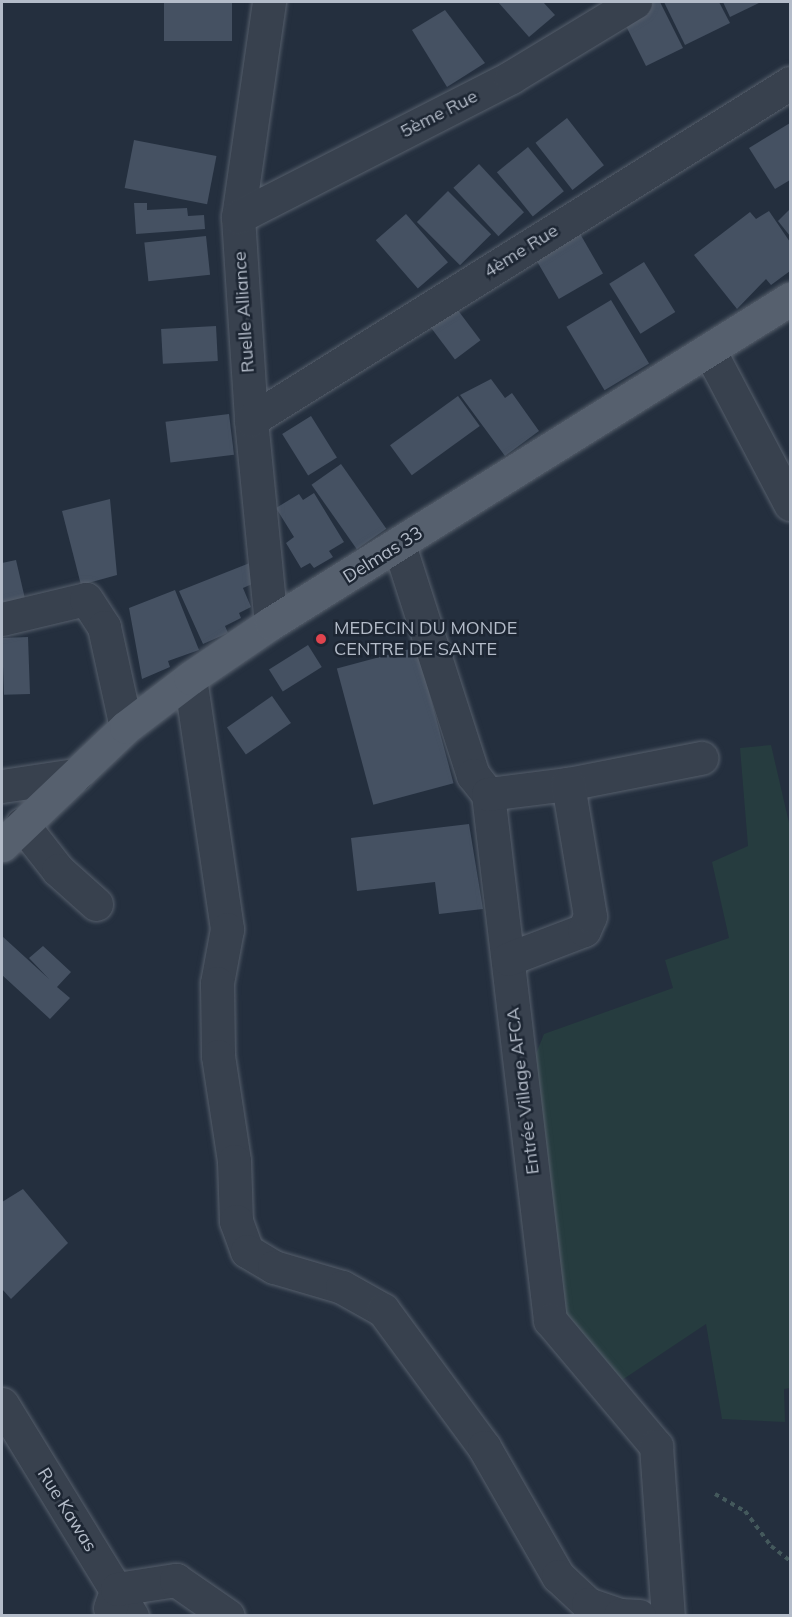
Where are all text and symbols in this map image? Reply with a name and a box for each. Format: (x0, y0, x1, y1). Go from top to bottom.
street label: 5ème Rue (397, 85, 481, 143)
street label: 4ème Rue (480, 220, 562, 282)
street label: Ruelle Alliance (229, 251, 259, 373)
street label: Delmas 33 (339, 522, 427, 588)
place label: MEDECIN DU MONDE CENTRE DE SANTE (334, 618, 517, 660)
marker: MEDECIN DU MONDE CENTRE DE SANTE (312, 630, 330, 648)
street label: Entrée Village AFCA (502, 1006, 544, 1176)
street label: Rue Kawas (33, 1464, 101, 1556)

